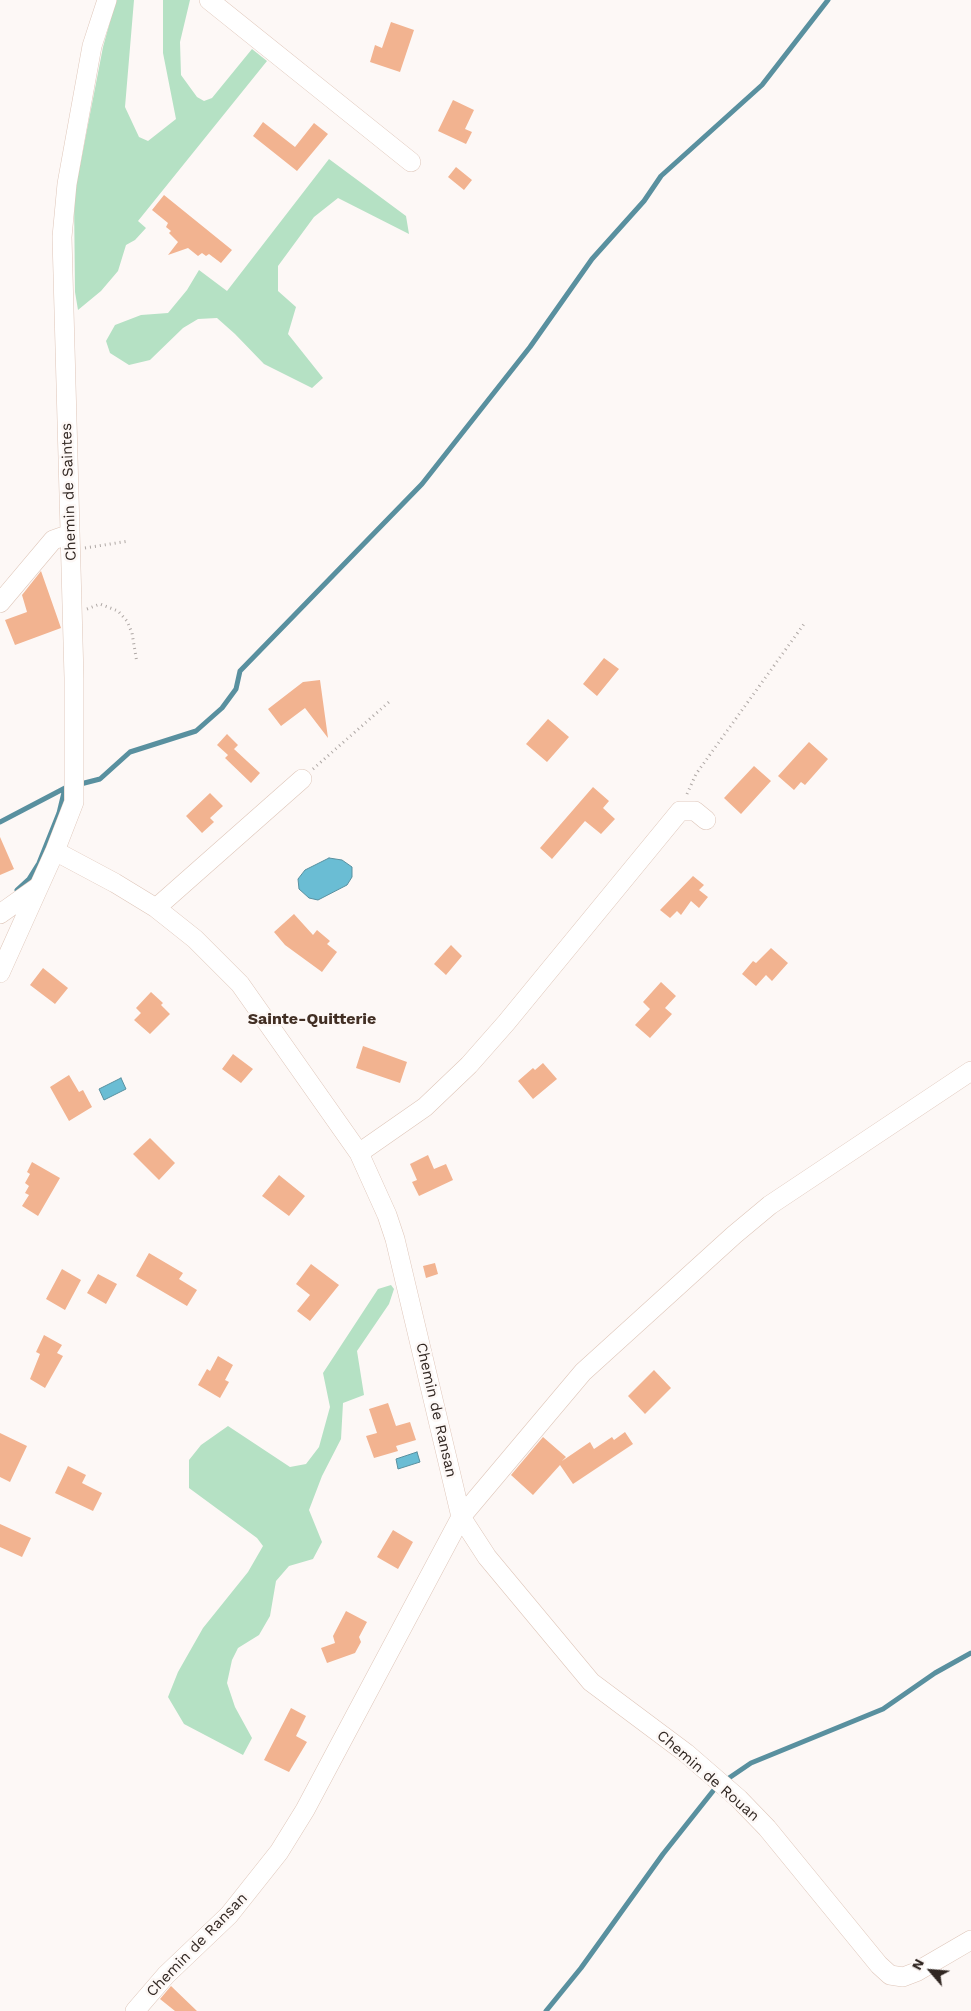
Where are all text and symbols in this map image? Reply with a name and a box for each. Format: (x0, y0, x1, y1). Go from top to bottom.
street label: Chemin de Saintes (58, 423, 80, 561)
district label: Sainte-Quitterie (248, 1009, 376, 1029)
street label: Chemin de Ransan (412, 1341, 460, 1479)
street label: Chemin de Rouan (653, 1727, 763, 1825)
street label: Chemin de Ransan (143, 1889, 251, 2001)
north arrow (906, 1946, 956, 1996)
text: N (908, 1956, 927, 1972)

